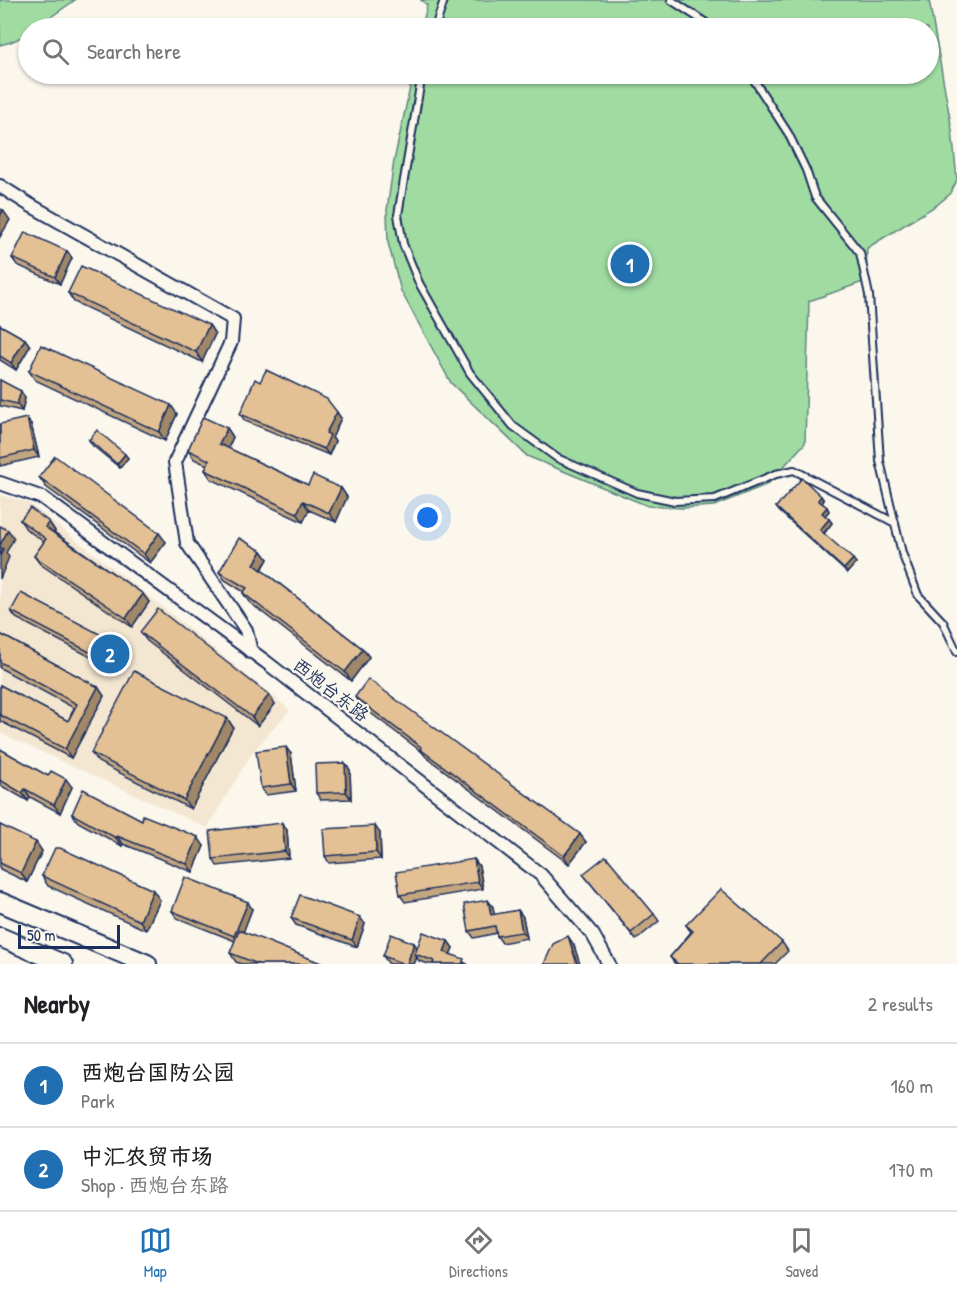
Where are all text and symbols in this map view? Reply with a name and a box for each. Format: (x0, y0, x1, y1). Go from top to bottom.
search box (18, 18, 939, 84)
icon: search (39, 35, 72, 68)
text: Search here (87, 36, 181, 66)
pin: 1 (610, 242, 650, 286)
your location (413, 503, 442, 532)
pin: 2 (90, 632, 130, 676)
street label: 西炮台东路 (288, 652, 374, 727)
scale bar (18, 922, 120, 950)
text: 50 m (27, 924, 56, 946)
text: Nearby (24, 986, 90, 1021)
text: 2 results (868, 990, 933, 1017)
text: 西炮台国防公园 (81, 1057, 235, 1087)
text: 1 (40, 1072, 47, 1099)
text: 160 m (891, 1072, 933, 1099)
text: Park (81, 1087, 114, 1114)
text: 中汇农贸市场 (81, 1141, 213, 1171)
text: 2 (39, 1156, 48, 1183)
text: 170 m (889, 1156, 933, 1183)
text: Shop · 西炮台东路 (81, 1171, 228, 1198)
tab: Map (139, 1224, 172, 1282)
tab: Directions (449, 1224, 508, 1282)
tab: Saved (785, 1224, 818, 1282)

